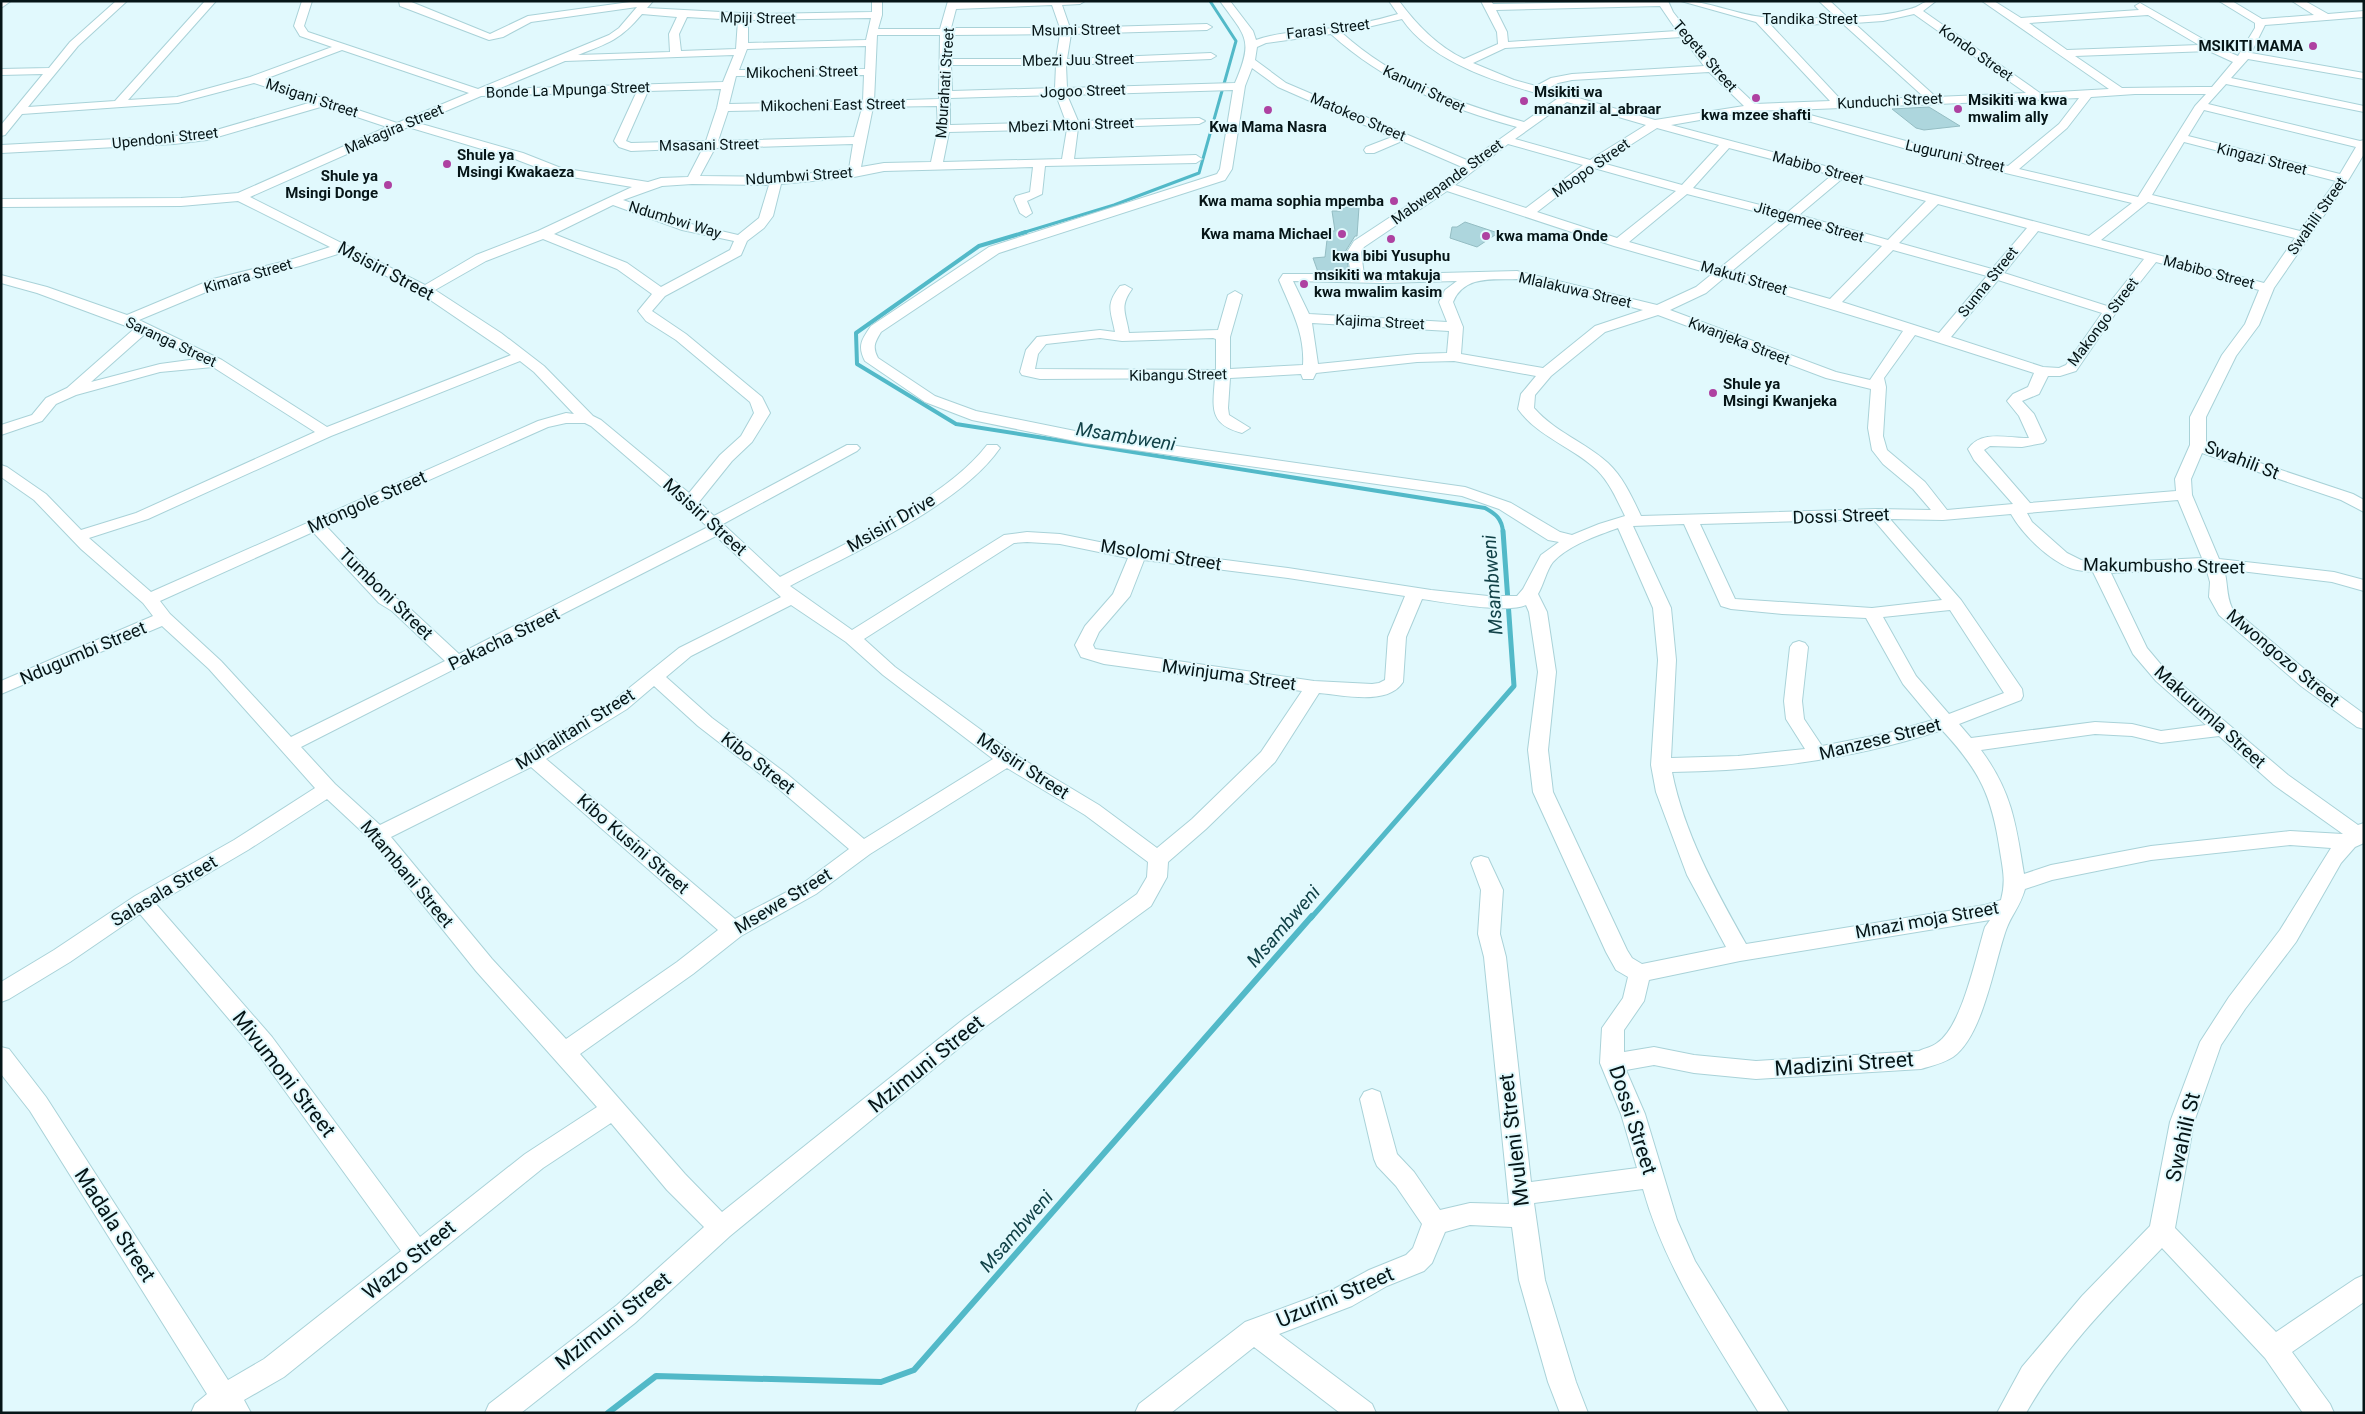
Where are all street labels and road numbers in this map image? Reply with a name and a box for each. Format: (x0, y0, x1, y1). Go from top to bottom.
street label: Mpiji Street (720, 8, 796, 28)
street label: Tandika Street (1762, 10, 1858, 28)
street label: Farasi Street (1285, 15, 1371, 43)
street label: Tegeta Street (1669, 17, 1741, 96)
street label: Msumi Street (1031, 20, 1121, 40)
street label: Kondo Street (1935, 21, 2017, 85)
street label: Mburahati Street (932, 27, 958, 139)
street label: Mbezi Juu Street (1022, 50, 1134, 70)
street label: Kanuni Street (1380, 61, 1468, 117)
street label: Mikocheni Street (746, 62, 858, 82)
street label: Msigani Street (263, 75, 361, 121)
street label: Bonde La Mpunga Street (486, 78, 650, 102)
street label: Jogoo Street (1040, 81, 1126, 101)
street label: Matokeo Street (1308, 89, 1408, 145)
street label: Kunduchi Street (1837, 89, 1943, 113)
street label: Mikocheni East Street (760, 95, 906, 115)
street label: Makagira Street (342, 100, 446, 158)
street label: Mbezi Mtoni Street (1008, 114, 1134, 136)
street label: Upendoni Street (111, 123, 219, 153)
street label: Msasani Street (659, 135, 759, 155)
street label: Mabwepande Street (1388, 135, 1506, 229)
street label: Mbopo Street (1549, 135, 1633, 201)
street label: Luguruni Street (1904, 136, 2006, 176)
street label: Kingazi Street (2215, 139, 2309, 179)
street label: Mabibo Street (1770, 147, 1866, 189)
street label: Ndumbwi Street (745, 163, 853, 189)
street label: Swahili Street (2284, 174, 2350, 258)
street label: Ndumbwi Way (627, 197, 723, 243)
street label: Jitegemee Street (1752, 198, 1866, 246)
street label: Msisiri Street (335, 237, 438, 305)
street label: Sunna Street (1954, 243, 2022, 321)
street label: Mabibo Street (2161, 251, 2257, 293)
street label: Kimara Street (202, 255, 294, 297)
street label: Makuti Street (1699, 257, 1789, 299)
street label: Mlalakuwa Street (1517, 268, 1633, 312)
street label: Makongo Street (2064, 274, 2142, 370)
street label: Kajima Street (1335, 311, 1425, 333)
street label: Saranga Street (123, 313, 219, 371)
street label: Kwanjeka Street (1686, 313, 1792, 369)
street label: Kibangu Street (1129, 365, 1227, 385)
street label: Swahili St (2202, 436, 2282, 483)
street label: Mtongole Street (304, 466, 430, 537)
street label: Msisiri Street (659, 474, 752, 560)
street label: Msisiri Drive (843, 489, 939, 556)
street label: Dossi Street (1792, 503, 1890, 528)
street label: Msolomi Street (1099, 535, 1223, 574)
street label: Tumboni Street (335, 544, 438, 644)
street label: Makumbusho Street (2083, 554, 2245, 577)
street label: Pakacha Street (445, 603, 563, 675)
street label: Mwongozo Street (2223, 604, 2344, 711)
street label: Ndugumbi Street (16, 616, 149, 689)
street label: Mwinjuma Street (1161, 655, 1298, 694)
street label: Makurumla Street (2150, 661, 2270, 772)
street label: Muhalitani Street (511, 684, 638, 774)
street label: Manzese Street (1817, 713, 1943, 764)
street label: Kibo Street (717, 727, 800, 798)
street label: Msisiri Street (973, 728, 1073, 803)
street label: Kibo Kusini Street (573, 789, 694, 898)
street label: Mtambani Street (356, 816, 458, 932)
street label: Salasala Street (107, 851, 221, 930)
street label: Msewe Street (730, 863, 835, 938)
street label: Mnazi moja Street (1854, 897, 2000, 942)
street label: Mivumoni Street (227, 1006, 341, 1142)
street label: Mzimuni Street (864, 1010, 989, 1118)
street label: Madizini Street (1774, 1047, 1915, 1081)
street label: Dossi Street (1604, 1062, 1662, 1178)
street label: Mvuleni Street (1494, 1072, 1534, 1208)
street label: Swahili St (2161, 1090, 2205, 1184)
street label: Madala Street (69, 1164, 161, 1286)
street label: Wazo Street (358, 1215, 460, 1305)
street label: Uzurini Street (1273, 1261, 1397, 1332)
street label: Mzimuni Street (551, 1267, 676, 1375)

